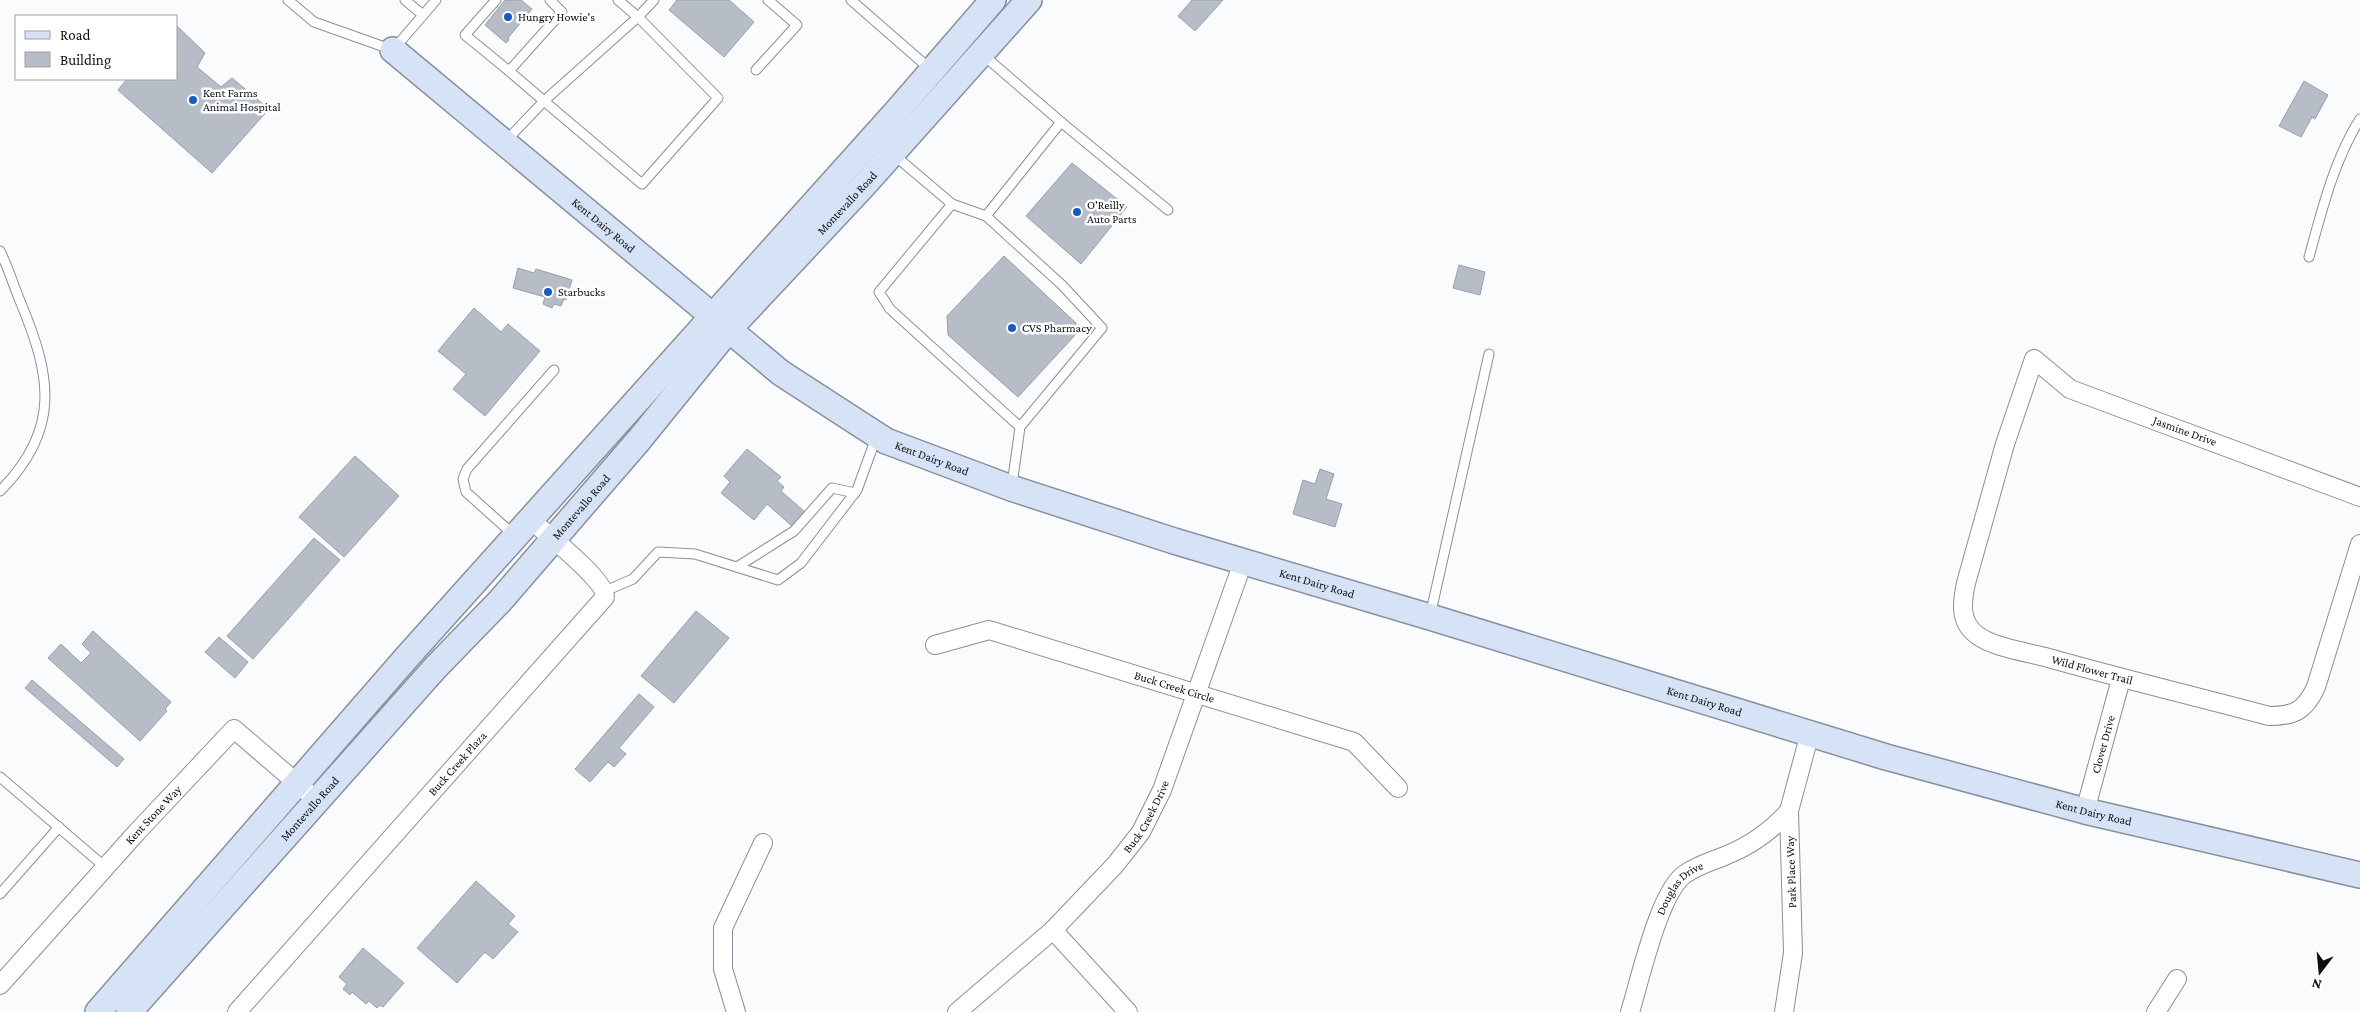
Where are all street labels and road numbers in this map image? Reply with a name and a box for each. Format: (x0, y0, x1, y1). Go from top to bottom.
street label: Montevallo Road (814, 168, 880, 238)
street label: Kent Dairy Road (569, 195, 638, 256)
street label: Jasmine Drive (2150, 413, 2219, 449)
street label: Kent Dairy Road (893, 438, 971, 479)
street label: Montevallo Road (549, 471, 614, 542)
street label: Kent Dairy Road (1278, 566, 1357, 601)
street label: Wild Flower Trail (2050, 652, 2134, 687)
street label: Buck Creek Circle (1133, 668, 1216, 706)
street label: Kent Dairy Road (1665, 683, 1744, 720)
street label: Clover Drive (2089, 714, 2118, 775)
street label: Buck Creek Plaza (425, 728, 490, 799)
street label: Montevallo Road (277, 773, 343, 844)
street label: Buck Creek Drive (1120, 778, 1172, 856)
street label: Kent Stone Way (122, 782, 185, 847)
street label: Kent Dairy Road (2054, 796, 2134, 829)
street label: Park Place Way (1783, 835, 1799, 908)
street label: Douglas Drive (1653, 858, 1705, 917)

